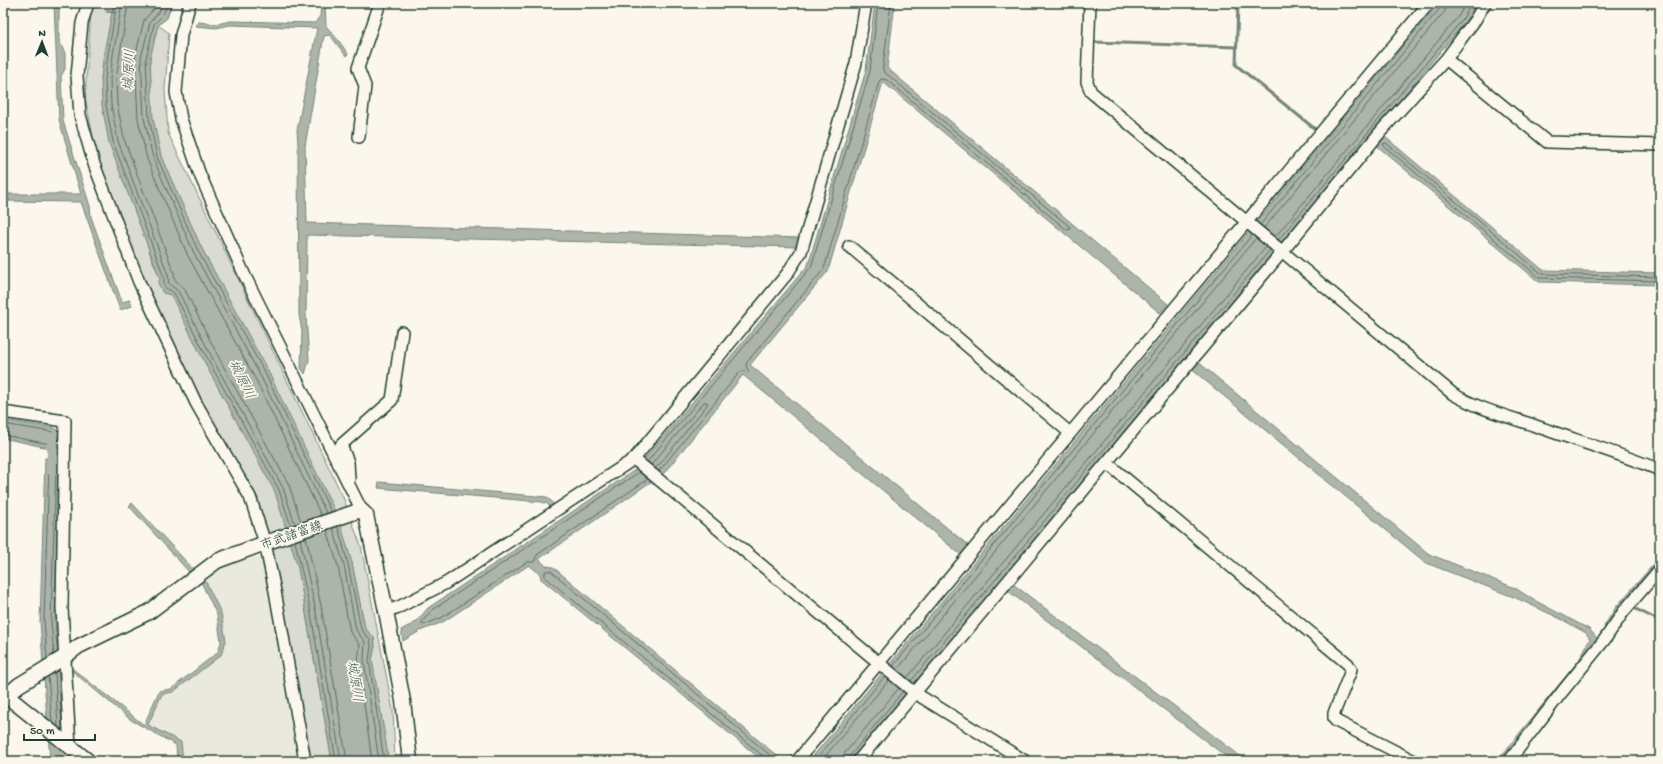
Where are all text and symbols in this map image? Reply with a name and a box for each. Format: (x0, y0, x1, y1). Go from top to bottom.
north arrow (22, 22, 62, 62)
text: N (38, 28, 46, 40)
water label: 城原川 (120, 49, 140, 92)
water label: 城原川 (224, 357, 258, 403)
street label: 市武諸富線 (258, 516, 326, 554)
water label: 城原川 (342, 659, 366, 703)
scale bar (24, 716, 95, 742)
text: 50 m (30, 725, 55, 739)

